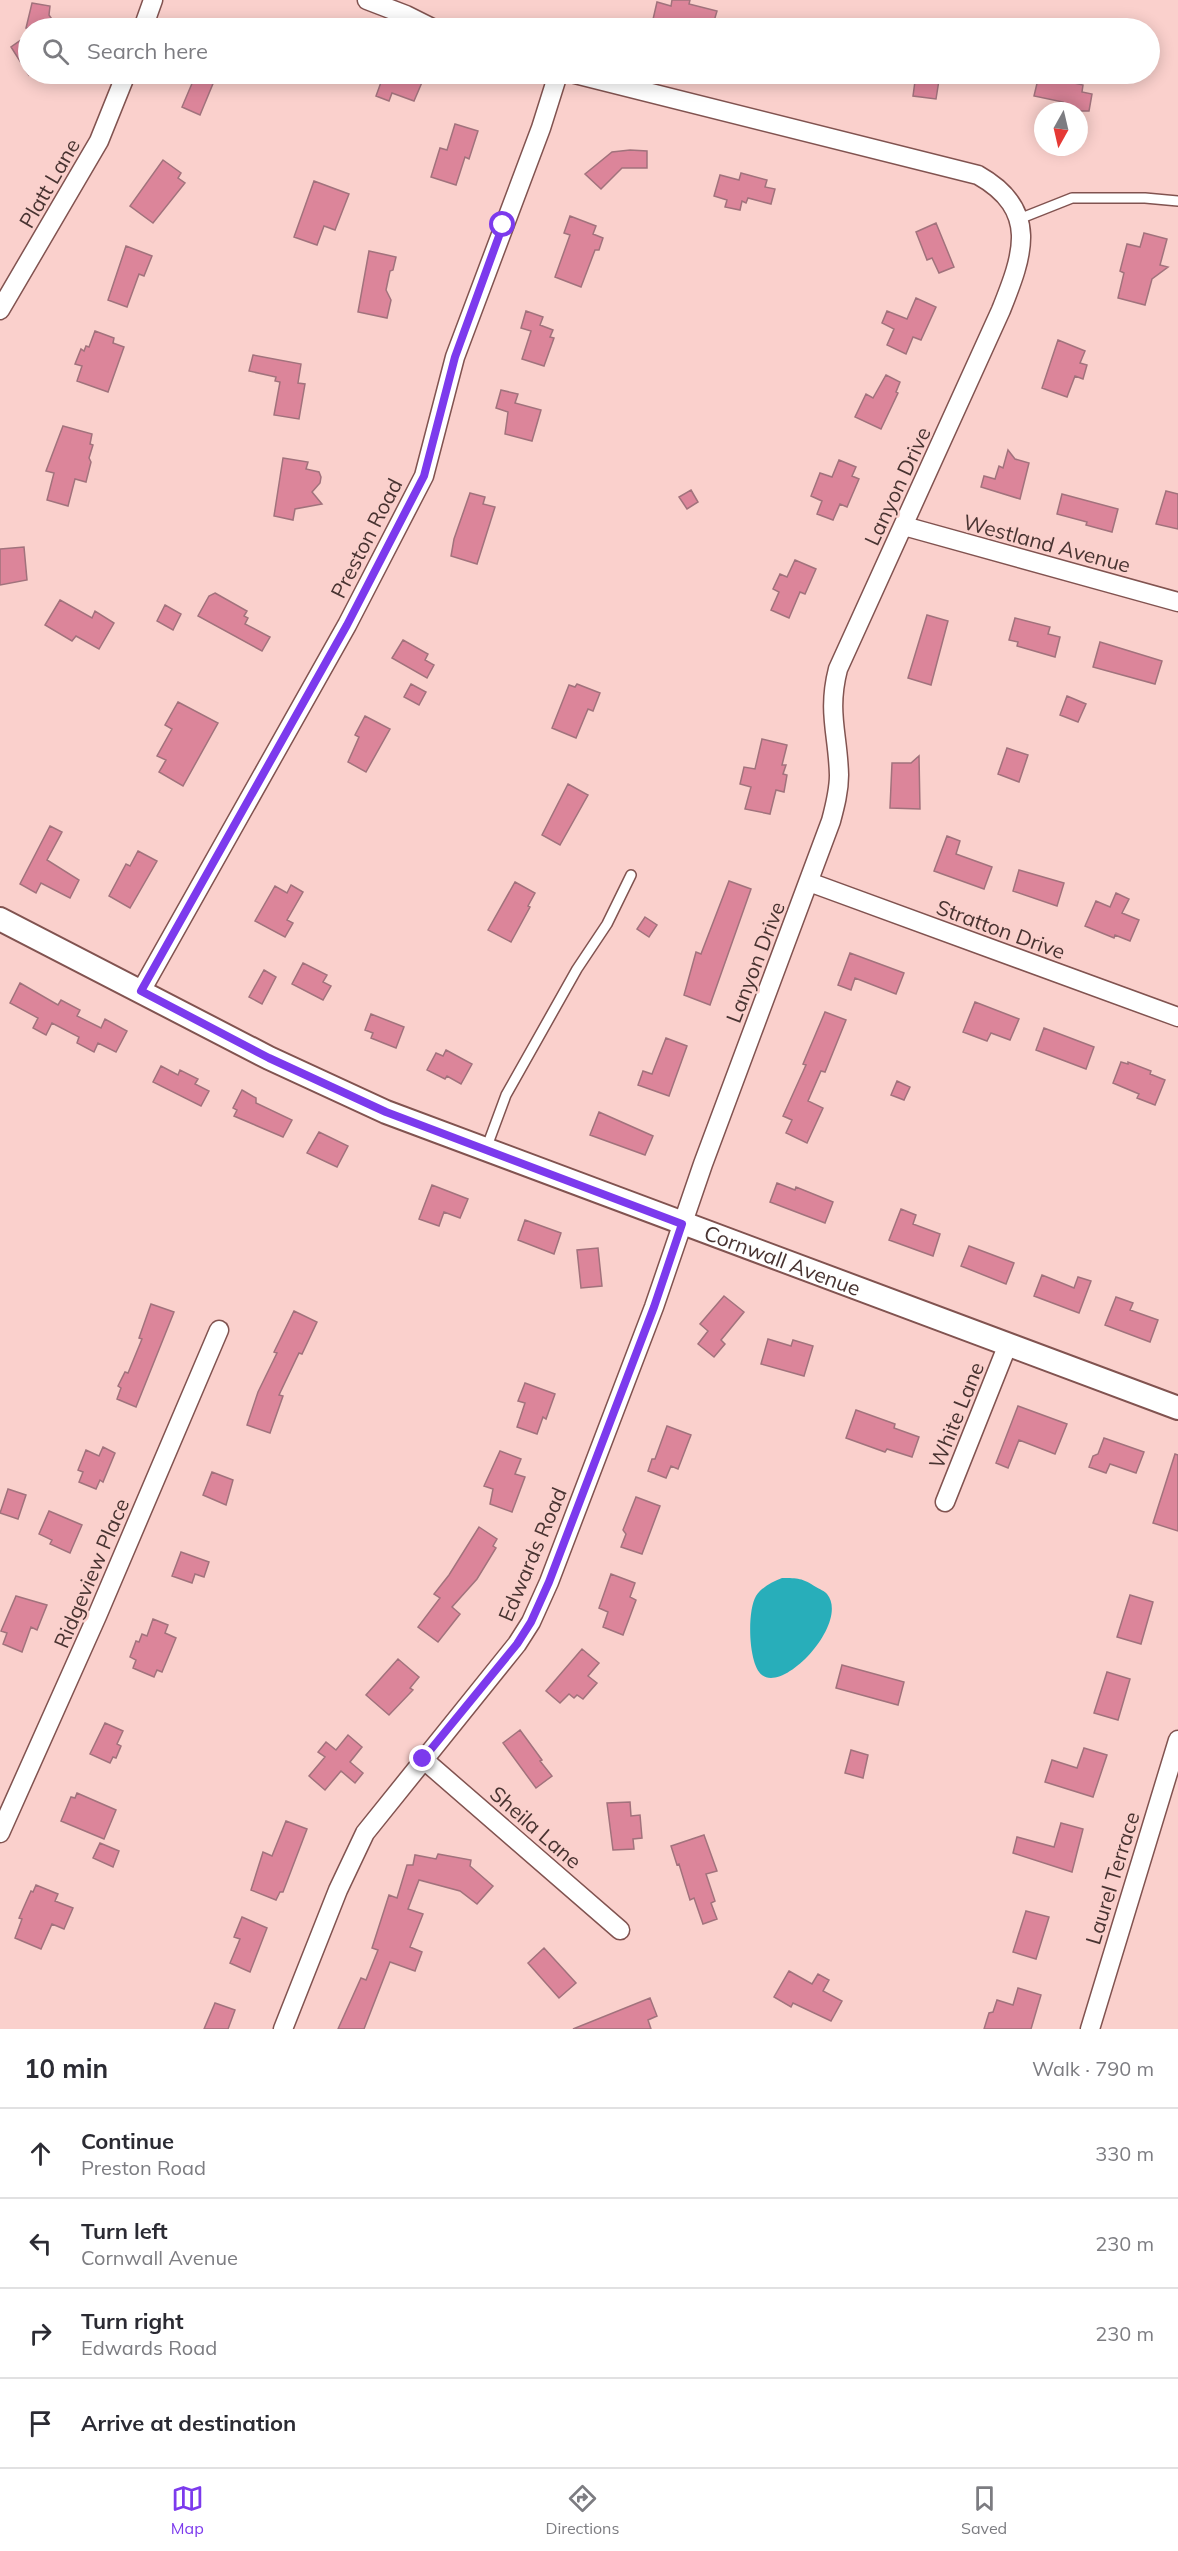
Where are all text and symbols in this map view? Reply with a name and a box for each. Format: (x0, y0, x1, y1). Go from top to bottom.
search box (18, 18, 1160, 84)
icon: search (39, 35, 72, 68)
text: Search here (87, 37, 208, 65)
north arrow (1034, 102, 1088, 156)
street label: Platt Lane (13, 134, 85, 232)
route start (489, 211, 515, 237)
street label: Lanyon Drive (858, 423, 936, 549)
street label: Preston Road (325, 474, 407, 602)
street label: Westland Avenue (960, 508, 1134, 578)
street label: Stratton Drive (933, 894, 1069, 964)
street label: Lanyon Drive (720, 898, 790, 1026)
street label: Cornwall Avenue (701, 1219, 864, 1301)
street label: White Lane (923, 1358, 989, 1472)
street label: Edwards Road (492, 1483, 572, 1625)
street label: Ridgeview Place (48, 1494, 134, 1652)
route end (409, 1745, 435, 1771)
street label: Sheila Lane (485, 1780, 587, 1874)
street label: Laurel Terrace (1079, 1808, 1145, 1948)
text: 10 min (24, 2052, 108, 2085)
text: Walk · 790 m (1032, 2056, 1154, 2081)
text: Continue (81, 2127, 174, 2155)
icon: ahead (24, 2137, 57, 2170)
text: 330 m (1095, 2141, 1154, 2166)
text: Preston Road (81, 2155, 206, 2180)
text: Turn left (81, 2217, 168, 2245)
icon: left (24, 2227, 57, 2260)
text: 230 m (1095, 2231, 1154, 2256)
text: Cornwall Avenue (81, 2245, 238, 2270)
text: Turn right (81, 2307, 184, 2335)
icon: right (24, 2317, 57, 2350)
text: 230 m (1095, 2321, 1154, 2346)
text: Edwards Road (81, 2335, 217, 2360)
icon: arrive (24, 2407, 57, 2440)
text: Arrive at destination (81, 2409, 296, 2437)
tab: Map (171, 2482, 204, 2538)
tab: Directions (545, 2482, 619, 2538)
tab: Saved (961, 2482, 1007, 2538)

